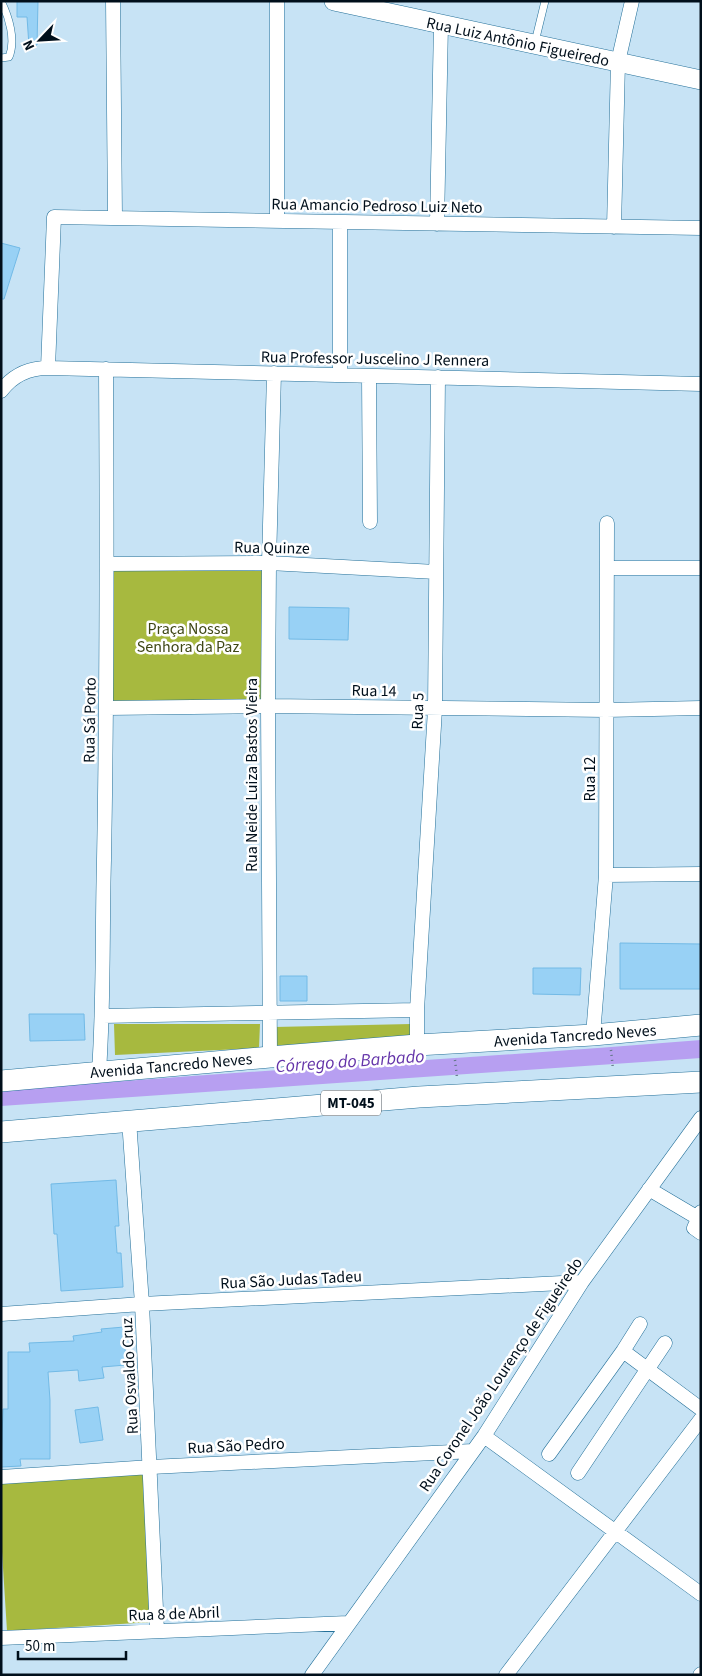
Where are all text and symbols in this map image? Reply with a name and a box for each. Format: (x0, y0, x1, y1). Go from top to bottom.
street label: Rua Luiz Antônio Figueiredo (424, 12, 611, 72)
north arrow (15, 15, 65, 65)
text: N (18, 37, 40, 54)
street label: Rua Amancio Pedroso Luiz Neto (271, 193, 483, 219)
street label: Rua Professor Juscelino J Rennera (261, 346, 489, 372)
street label: Rua Quinze (234, 536, 310, 560)
park label: Praça Nossa Senhora da Paz (137, 618, 239, 658)
street label: Rua Sá Porto (78, 677, 102, 763)
street label: Rua Neide Luiza Bastos Vieira (241, 678, 263, 872)
street label: Rua 14 (351, 680, 397, 702)
street label: Rua 5 (406, 692, 430, 730)
street label: Rua 12 (579, 756, 601, 801)
street label: Avenida Tancredo Neves (493, 1019, 657, 1053)
water label: Córrego do Barbado (275, 1044, 425, 1079)
street label: Avenida Tancredo Neves (89, 1048, 253, 1084)
road number: MT-045 (321, 1090, 381, 1116)
street label: Rua Coronel João Lourenço de Figueiredo (414, 1253, 588, 1496)
street label: Rua São Judas Tadeu (220, 1265, 362, 1295)
street label: Rua Osvaldo Cruz (116, 1317, 144, 1435)
street label: Rua São Pedro (187, 1432, 285, 1460)
street label: Rua 8 de Abril (128, 1601, 220, 1627)
scale bar (18, 1628, 125, 1660)
text: 50 m (25, 1636, 55, 1657)

